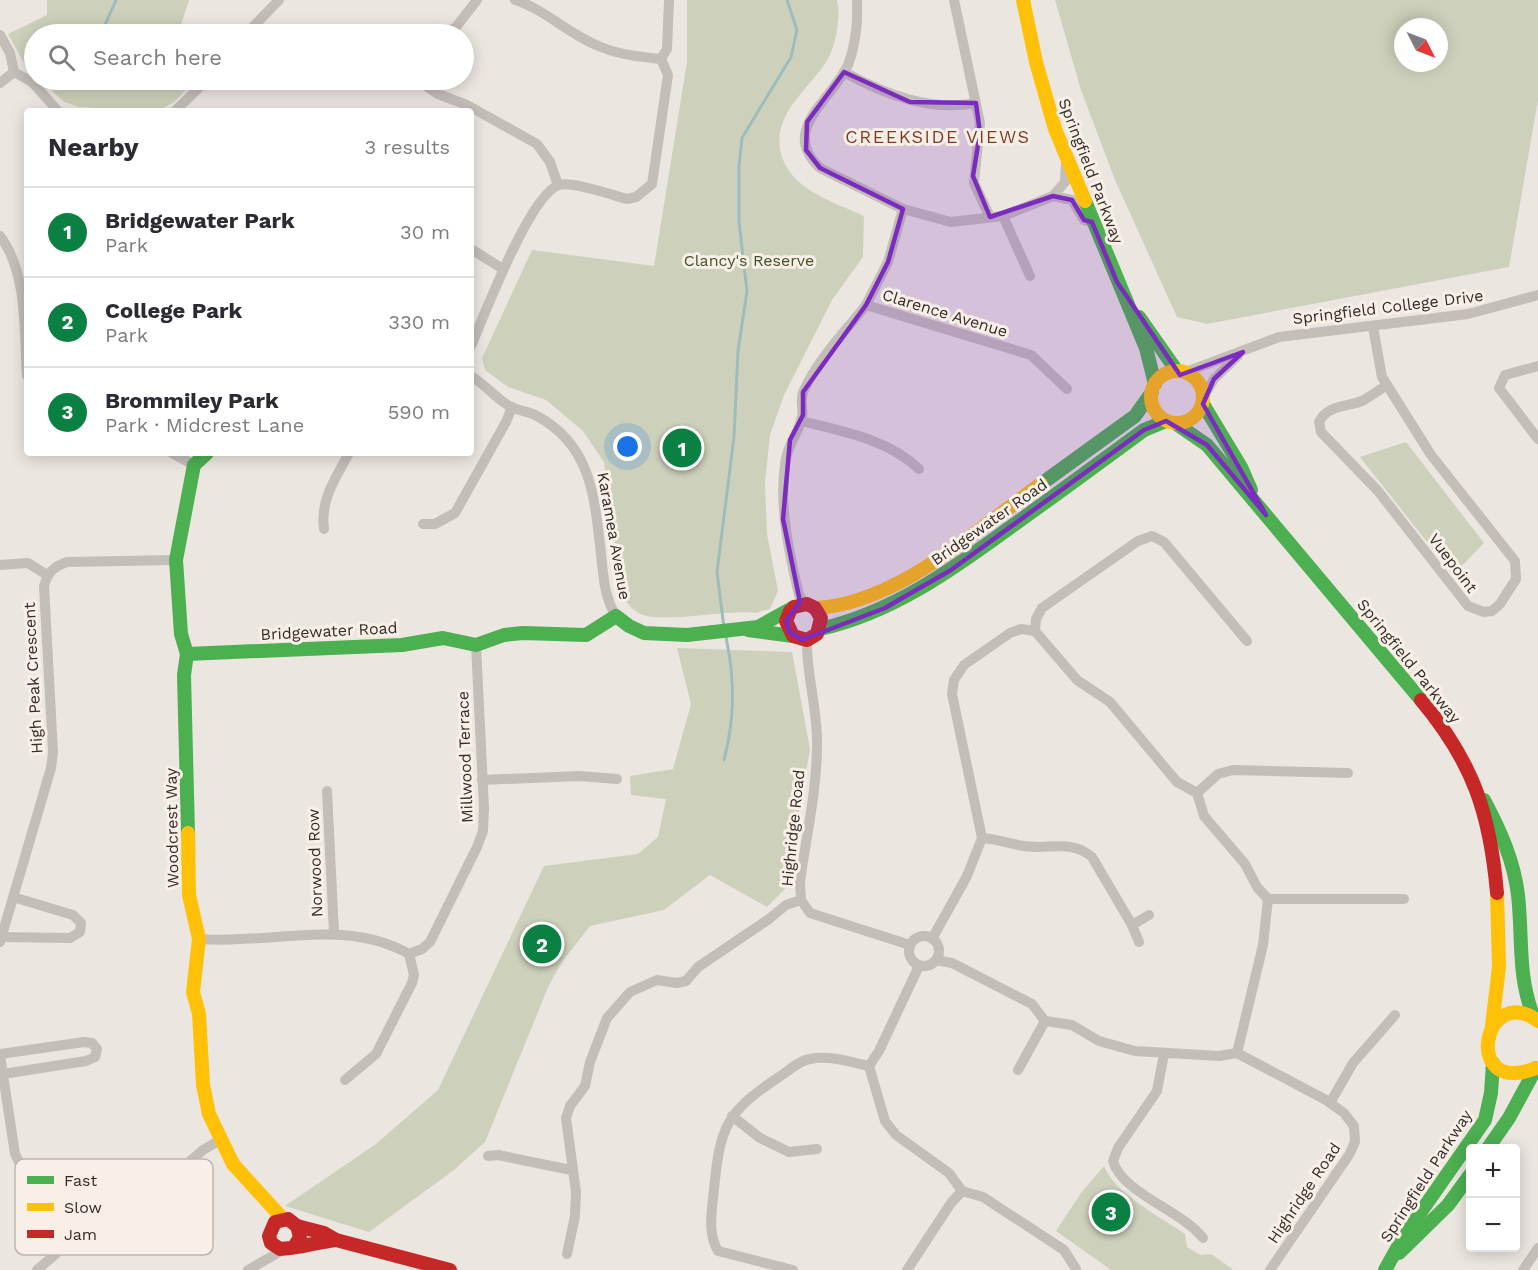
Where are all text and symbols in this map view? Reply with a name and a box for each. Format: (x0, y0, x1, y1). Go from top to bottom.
north arrow (1394, 18, 1448, 72)
search box (24, 24, 474, 90)
icon: search (45, 41, 78, 74)
text: Search here (93, 45, 222, 70)
street label: Springfield Parkway (1055, 96, 1128, 247)
district label: CREEKSIDE VIEWS (845, 126, 1031, 147)
text: Nearby (48, 132, 139, 162)
text: 3 results (365, 135, 450, 159)
text: Bridgewater Park (105, 208, 295, 233)
text: 1 (63, 220, 72, 244)
text: 30 m (400, 220, 450, 244)
text: Park (105, 233, 148, 257)
park label: Clancy's Reserve (684, 251, 814, 270)
street label: Clarence Avenue (880, 285, 1010, 341)
street label: Springfield College Drive (1291, 286, 1485, 328)
text: College Park (105, 298, 242, 323)
text: 2 (62, 310, 73, 334)
text: 330 m (388, 310, 450, 334)
text: Park (105, 323, 148, 347)
text: Brommiley Park (105, 388, 279, 413)
text: 3 (62, 400, 73, 424)
text: 590 m (388, 400, 450, 424)
text: Park · Midcrest Lane (105, 413, 304, 437)
pin: 1 (662, 426, 702, 470)
your location (613, 432, 642, 461)
street label: Karamea Avenue (593, 471, 635, 601)
street label: Bridgewater Road (927, 475, 1051, 569)
street label: Vuepoint (1425, 530, 1482, 597)
street label: Springfield Parkway (1353, 595, 1465, 727)
street label: High Peak Crescent (20, 602, 46, 754)
street label: Bridgewater Road (260, 618, 398, 644)
street label: Millwood Terrace (453, 691, 477, 823)
street label: Woodcrest Way (161, 767, 183, 888)
street label: Highridge Road (777, 769, 809, 887)
street label: Norwood Row (304, 808, 326, 918)
pin: 2 (522, 922, 562, 966)
street label: Springfield Parkway (1376, 1106, 1476, 1246)
street label: Highridge Road (1263, 1139, 1345, 1247)
map controls (1466, 1144, 1520, 1252)
button: + (1466, 1144, 1520, 1198)
legend (15, 1159, 213, 1255)
text: Fast (64, 1171, 97, 1190)
pin: 3 (1092, 1190, 1130, 1234)
text: Slow (64, 1198, 102, 1217)
button: − (1466, 1198, 1520, 1252)
text: Jam (64, 1225, 97, 1244)

